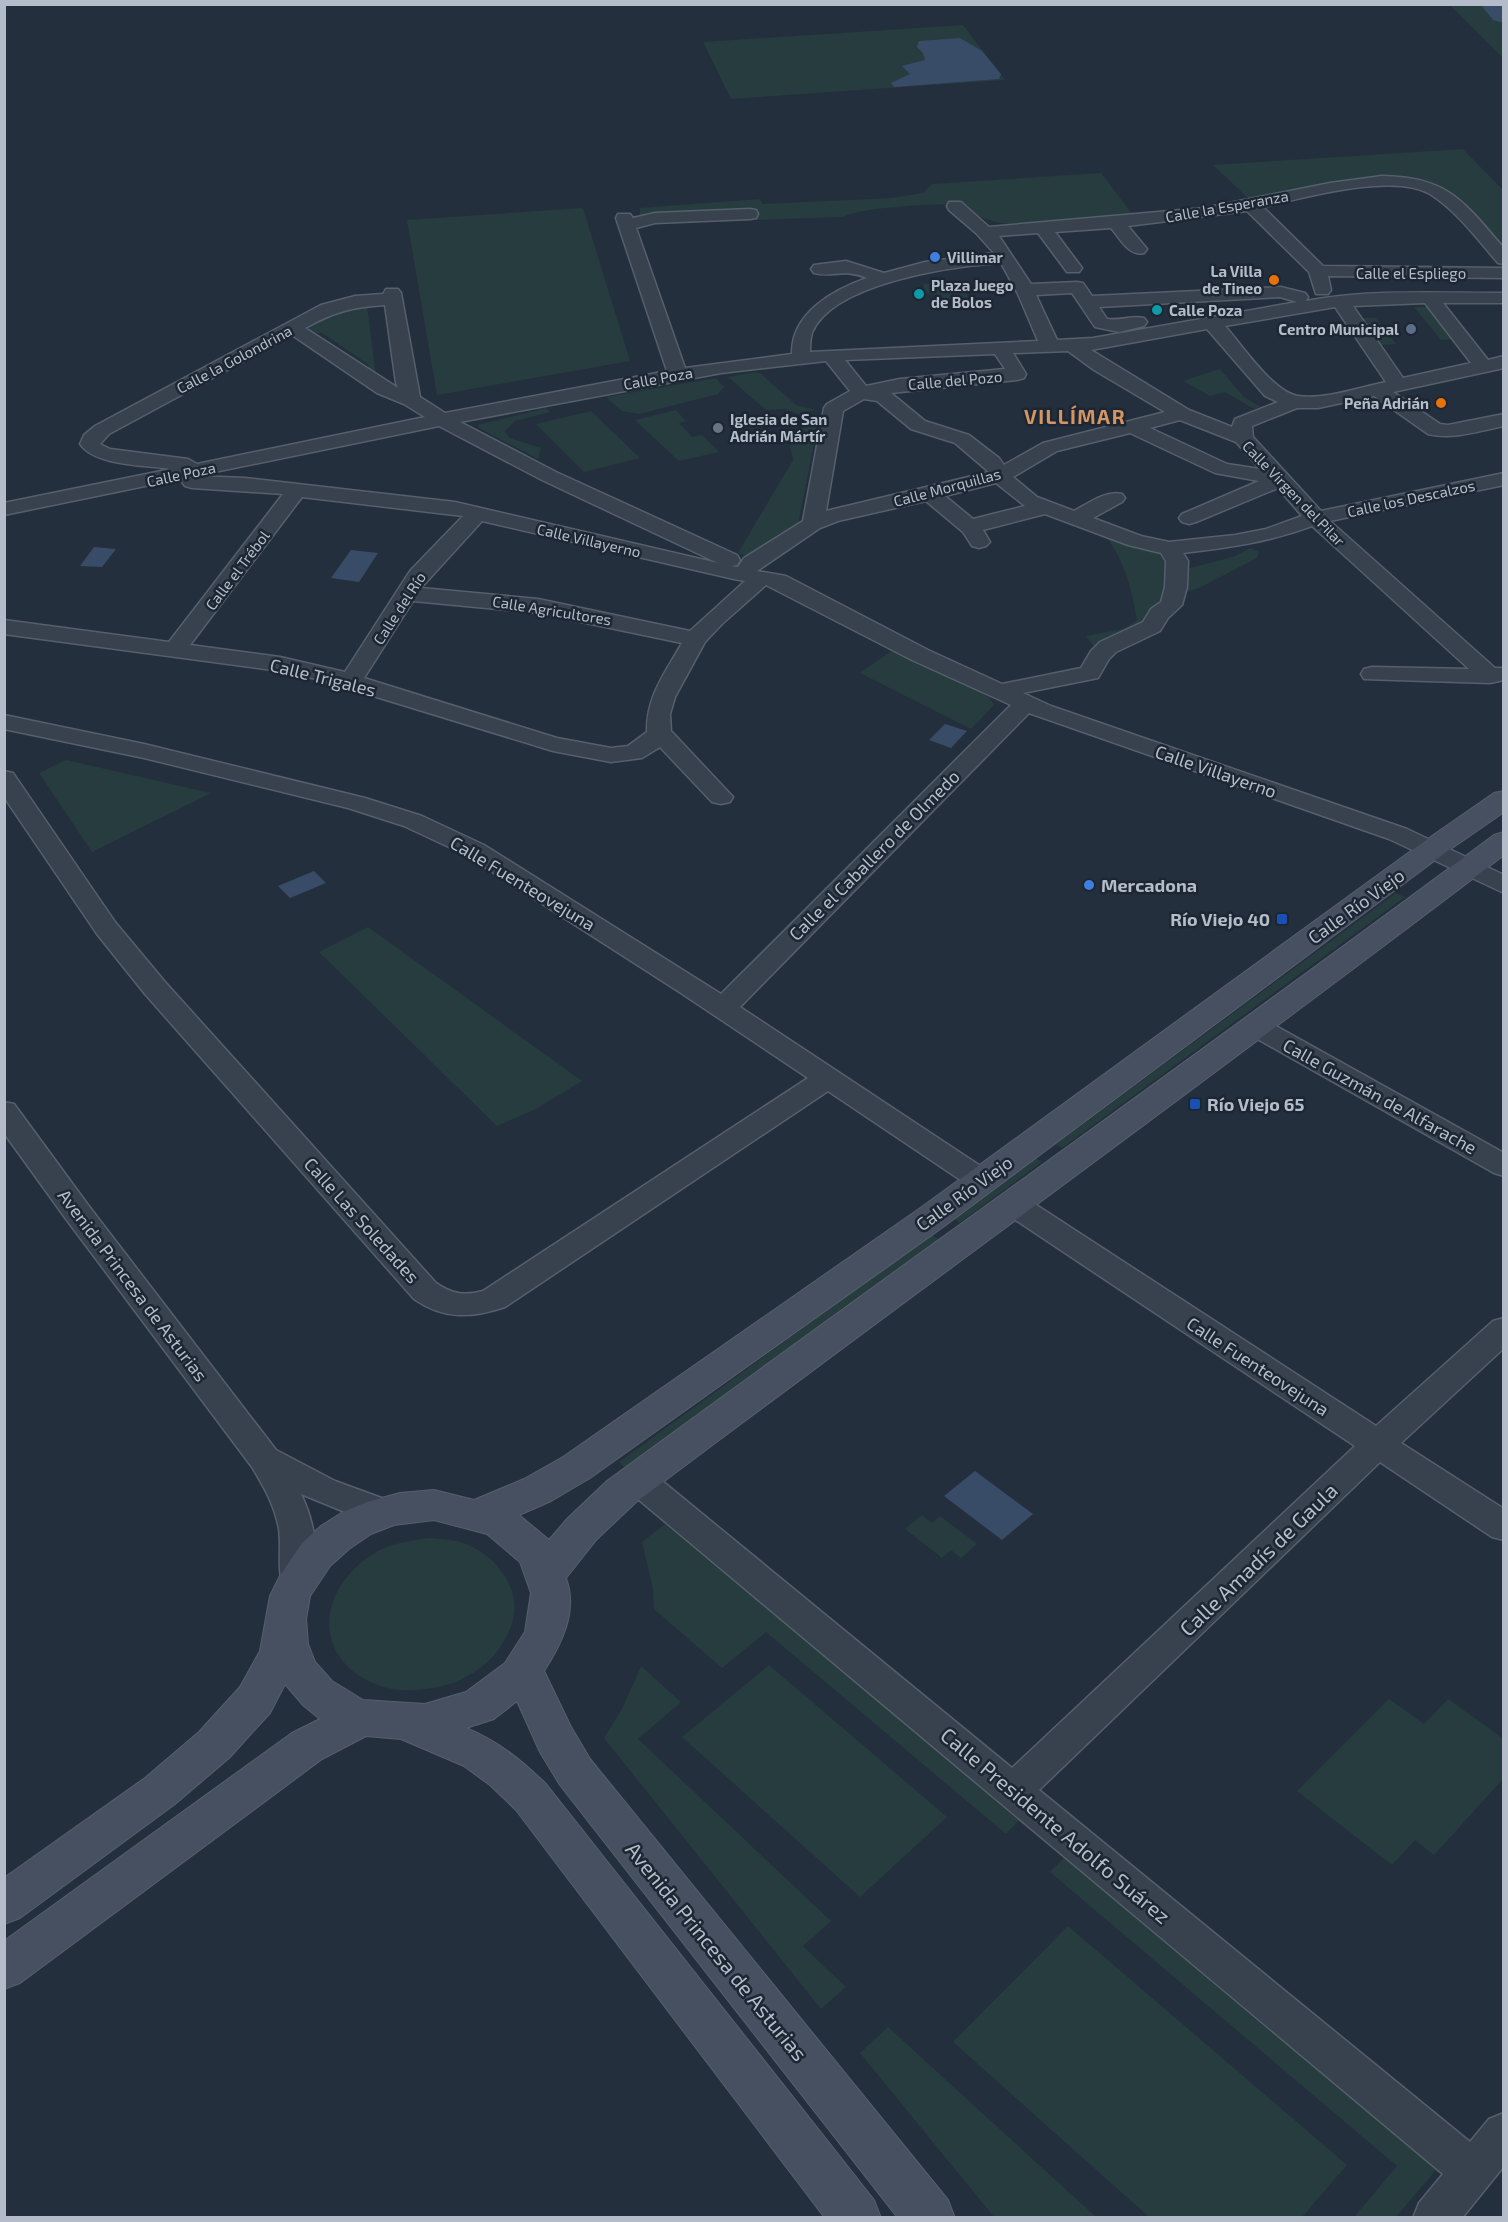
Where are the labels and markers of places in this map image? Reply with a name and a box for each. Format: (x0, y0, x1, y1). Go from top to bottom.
place label: Villimar (947, 248, 1003, 266)
marker: Villimar (928, 250, 942, 264)
place label: La Villa de Tineo (1202, 262, 1262, 297)
marker: La Villa de Tineo (1267, 273, 1281, 287)
place label: Plaza Juego de Bolos (931, 276, 1014, 311)
marker: Plaza Juego de Bolos (912, 287, 926, 301)
place label: Calle Poza (1169, 301, 1242, 319)
marker: Calle Poza (1150, 303, 1164, 317)
place label: Centro Municipal (1278, 320, 1399, 338)
marker: Centro Municipal (1404, 322, 1418, 336)
place label: Peña Adrián (1344, 394, 1429, 412)
marker: Peña Adrián (1434, 396, 1448, 410)
place label: Iglesia de San Adrián Mártír (730, 410, 827, 445)
marker: Iglesia de San Adrián Mártír (711, 421, 725, 435)
place label: Mercadona (1101, 874, 1197, 896)
marker: Mercadona (1082, 878, 1096, 892)
place label: Río Viejo 40 (1170, 908, 1270, 930)
marker: Río Viejo 40 (1275, 912, 1289, 926)
place label: Río Viejo 65 (1207, 1093, 1304, 1115)
marker: Río Viejo 65 (1188, 1097, 1202, 1111)

